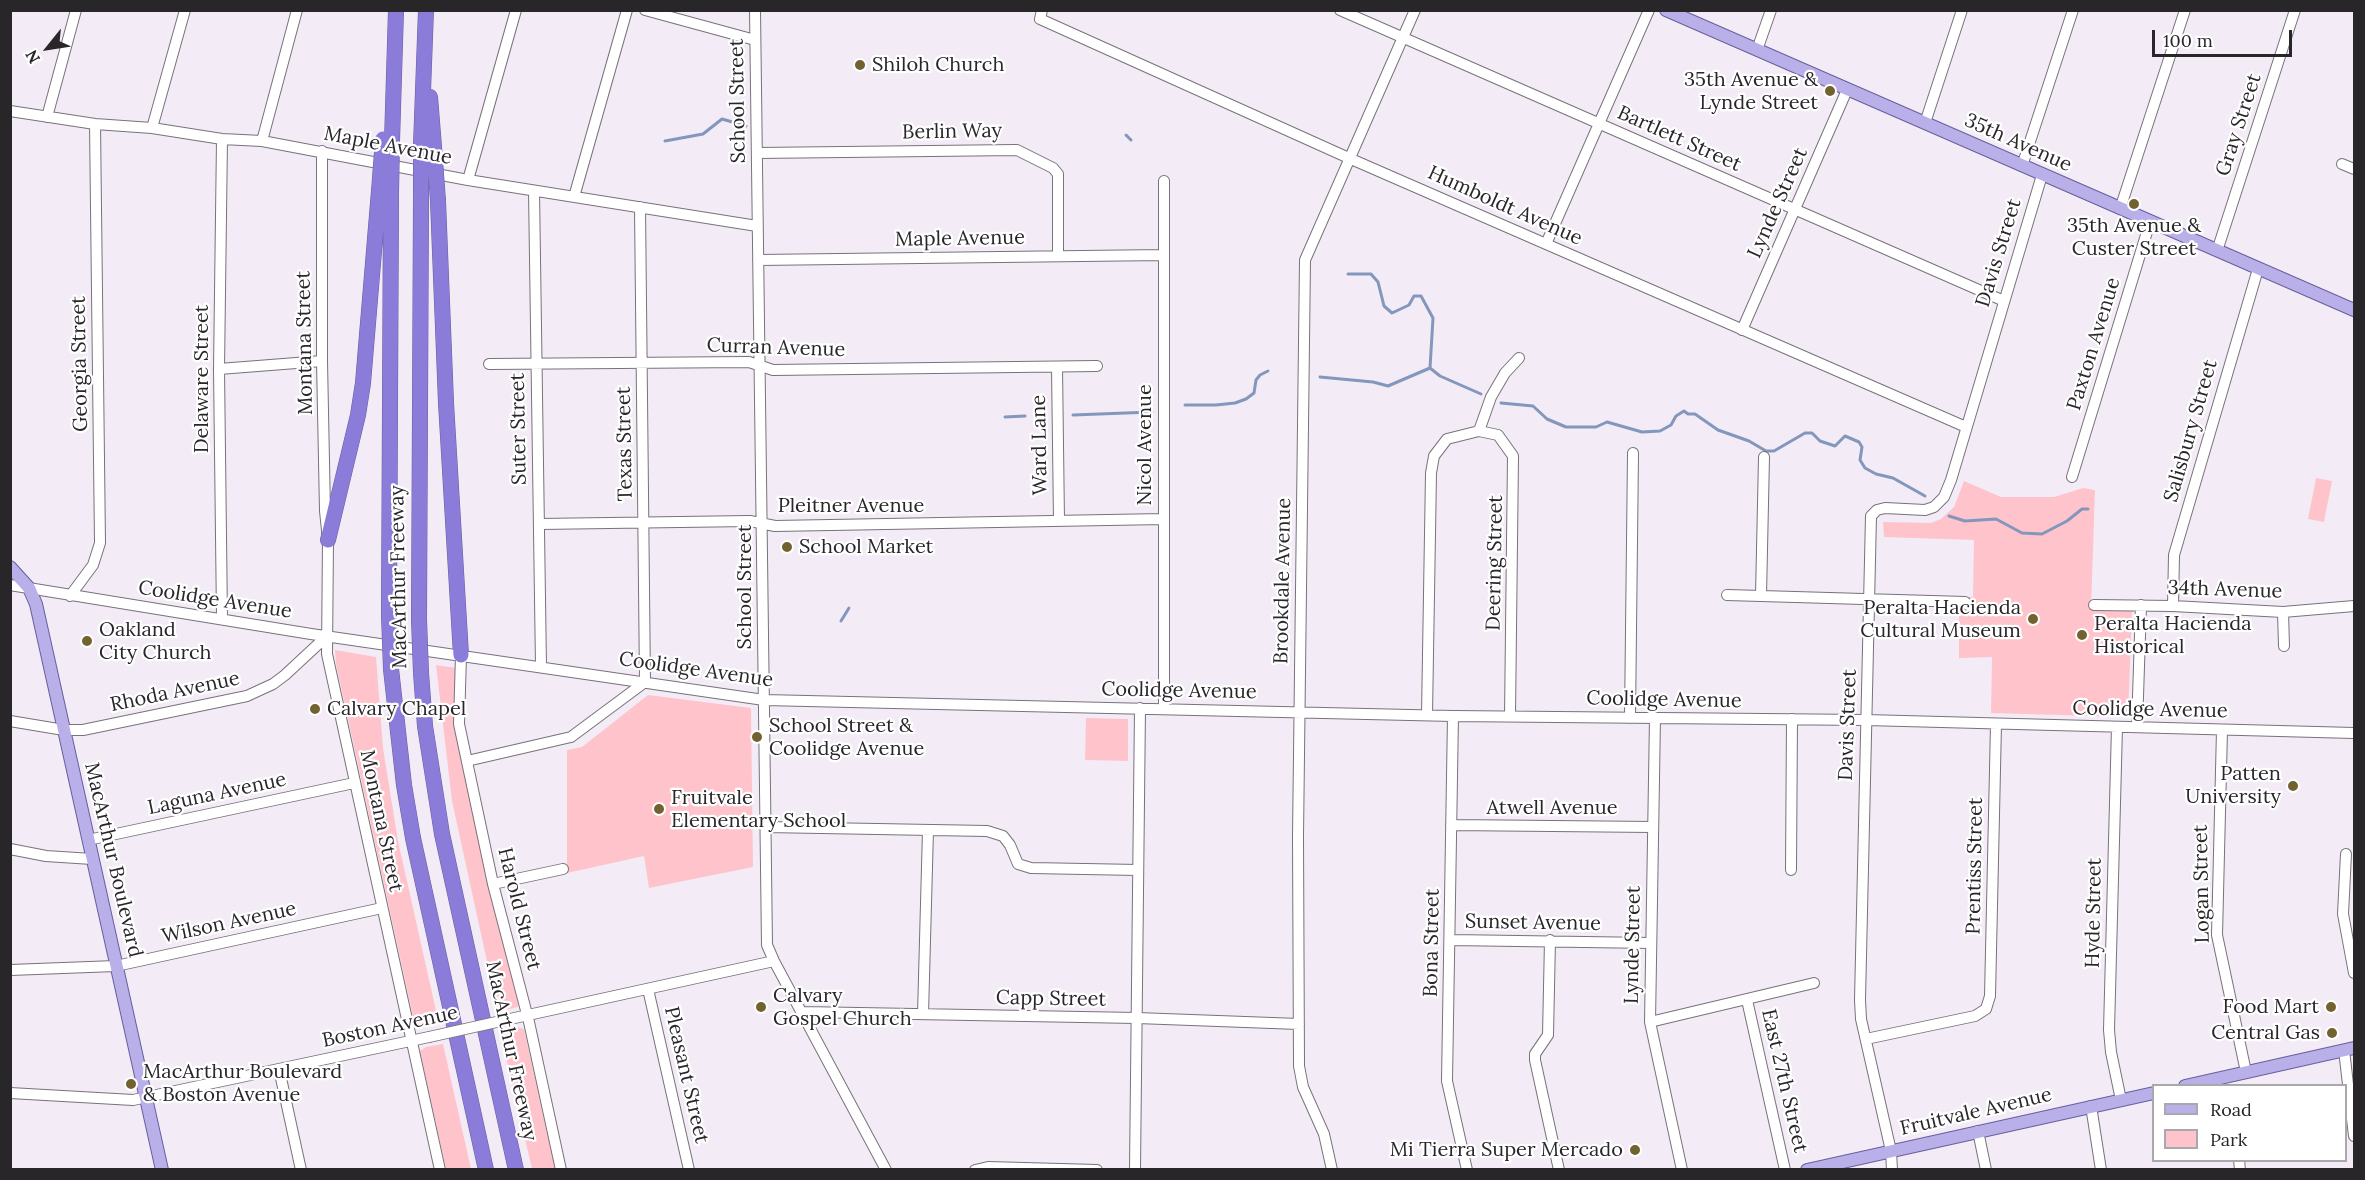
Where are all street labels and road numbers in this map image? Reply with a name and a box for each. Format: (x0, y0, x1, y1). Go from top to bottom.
street label: School Street (725, 38, 751, 164)
street label: Gray Street (2211, 71, 2267, 179)
street label: Bartlett Street (1613, 101, 1745, 177)
street label: 35th Avenue (1961, 109, 2075, 177)
street label: Berlin Way (902, 119, 1002, 145)
street label: Maple Avenue (322, 122, 454, 170)
street label: Lynde Street (1743, 144, 1813, 262)
street label: Humboldt Avenue (1424, 161, 1586, 251)
street label: Davis Street (1971, 196, 2027, 310)
street label: Maple Avenue (895, 226, 1025, 252)
street label: Montana Street (292, 271, 318, 415)
street label: Paxton Avenue (2062, 275, 2126, 413)
street label: Georgia Street (67, 296, 93, 432)
street label: Delaware Street (190, 305, 214, 453)
street label: Curran Avenue (706, 334, 846, 362)
street label: Salisbury Street (2159, 357, 2223, 505)
street label: Suter Street (506, 373, 532, 485)
street label: Nicol Avenue (1133, 384, 1157, 506)
street label: Texas Street (612, 386, 638, 502)
street label: Ward Lane (1027, 395, 1053, 495)
street label: MacArthur Freeway (385, 485, 413, 669)
street label: Pleitner Avenue (778, 494, 924, 518)
street label: Deering Street (1482, 495, 1508, 631)
street label: Brookdale Avenue (1270, 498, 1296, 664)
street label: School Street (733, 525, 757, 649)
street label: Coolidge Avenue (136, 576, 294, 624)
street label: 34th Avenue (2167, 576, 2283, 604)
street label: Coolidge Avenue (617, 647, 775, 693)
street label: Rhoda Avenue (108, 667, 242, 717)
street label: Davis Street (1834, 669, 1862, 781)
street label: Coolidge Avenue (1101, 678, 1257, 704)
street label: Coolidge Avenue (1586, 687, 1742, 713)
street label: Coolidge Avenue (2072, 697, 2228, 723)
street label: Montana Street (354, 748, 408, 894)
street label: MacArthur Boulevard (79, 760, 147, 960)
street label: Laguna Avenue (146, 768, 288, 820)
street label: Atwell Avenue (1486, 796, 1618, 820)
street label: Prentiss Street (1962, 797, 1988, 935)
street label: Logan Street (2189, 824, 2215, 944)
street label: Harold Street (492, 845, 546, 973)
street label: Hyde Street (2081, 858, 2107, 968)
street label: Lynde Street (1620, 886, 1646, 1004)
street label: Bona Street (1419, 889, 1445, 997)
street label: Wilson Avenue (160, 897, 298, 949)
street label: Sunset Avenue (1465, 910, 1601, 936)
street label: MacArthur Freeway (480, 959, 542, 1143)
street label: Capp Street (996, 986, 1106, 1012)
street label: Boston Avenue (320, 1001, 460, 1053)
street label: Pleasant Street (659, 1004, 713, 1146)
street label: East 27th Street (1756, 1007, 1812, 1155)
street label: Fruitvale Avenue (1898, 1083, 2054, 1141)

